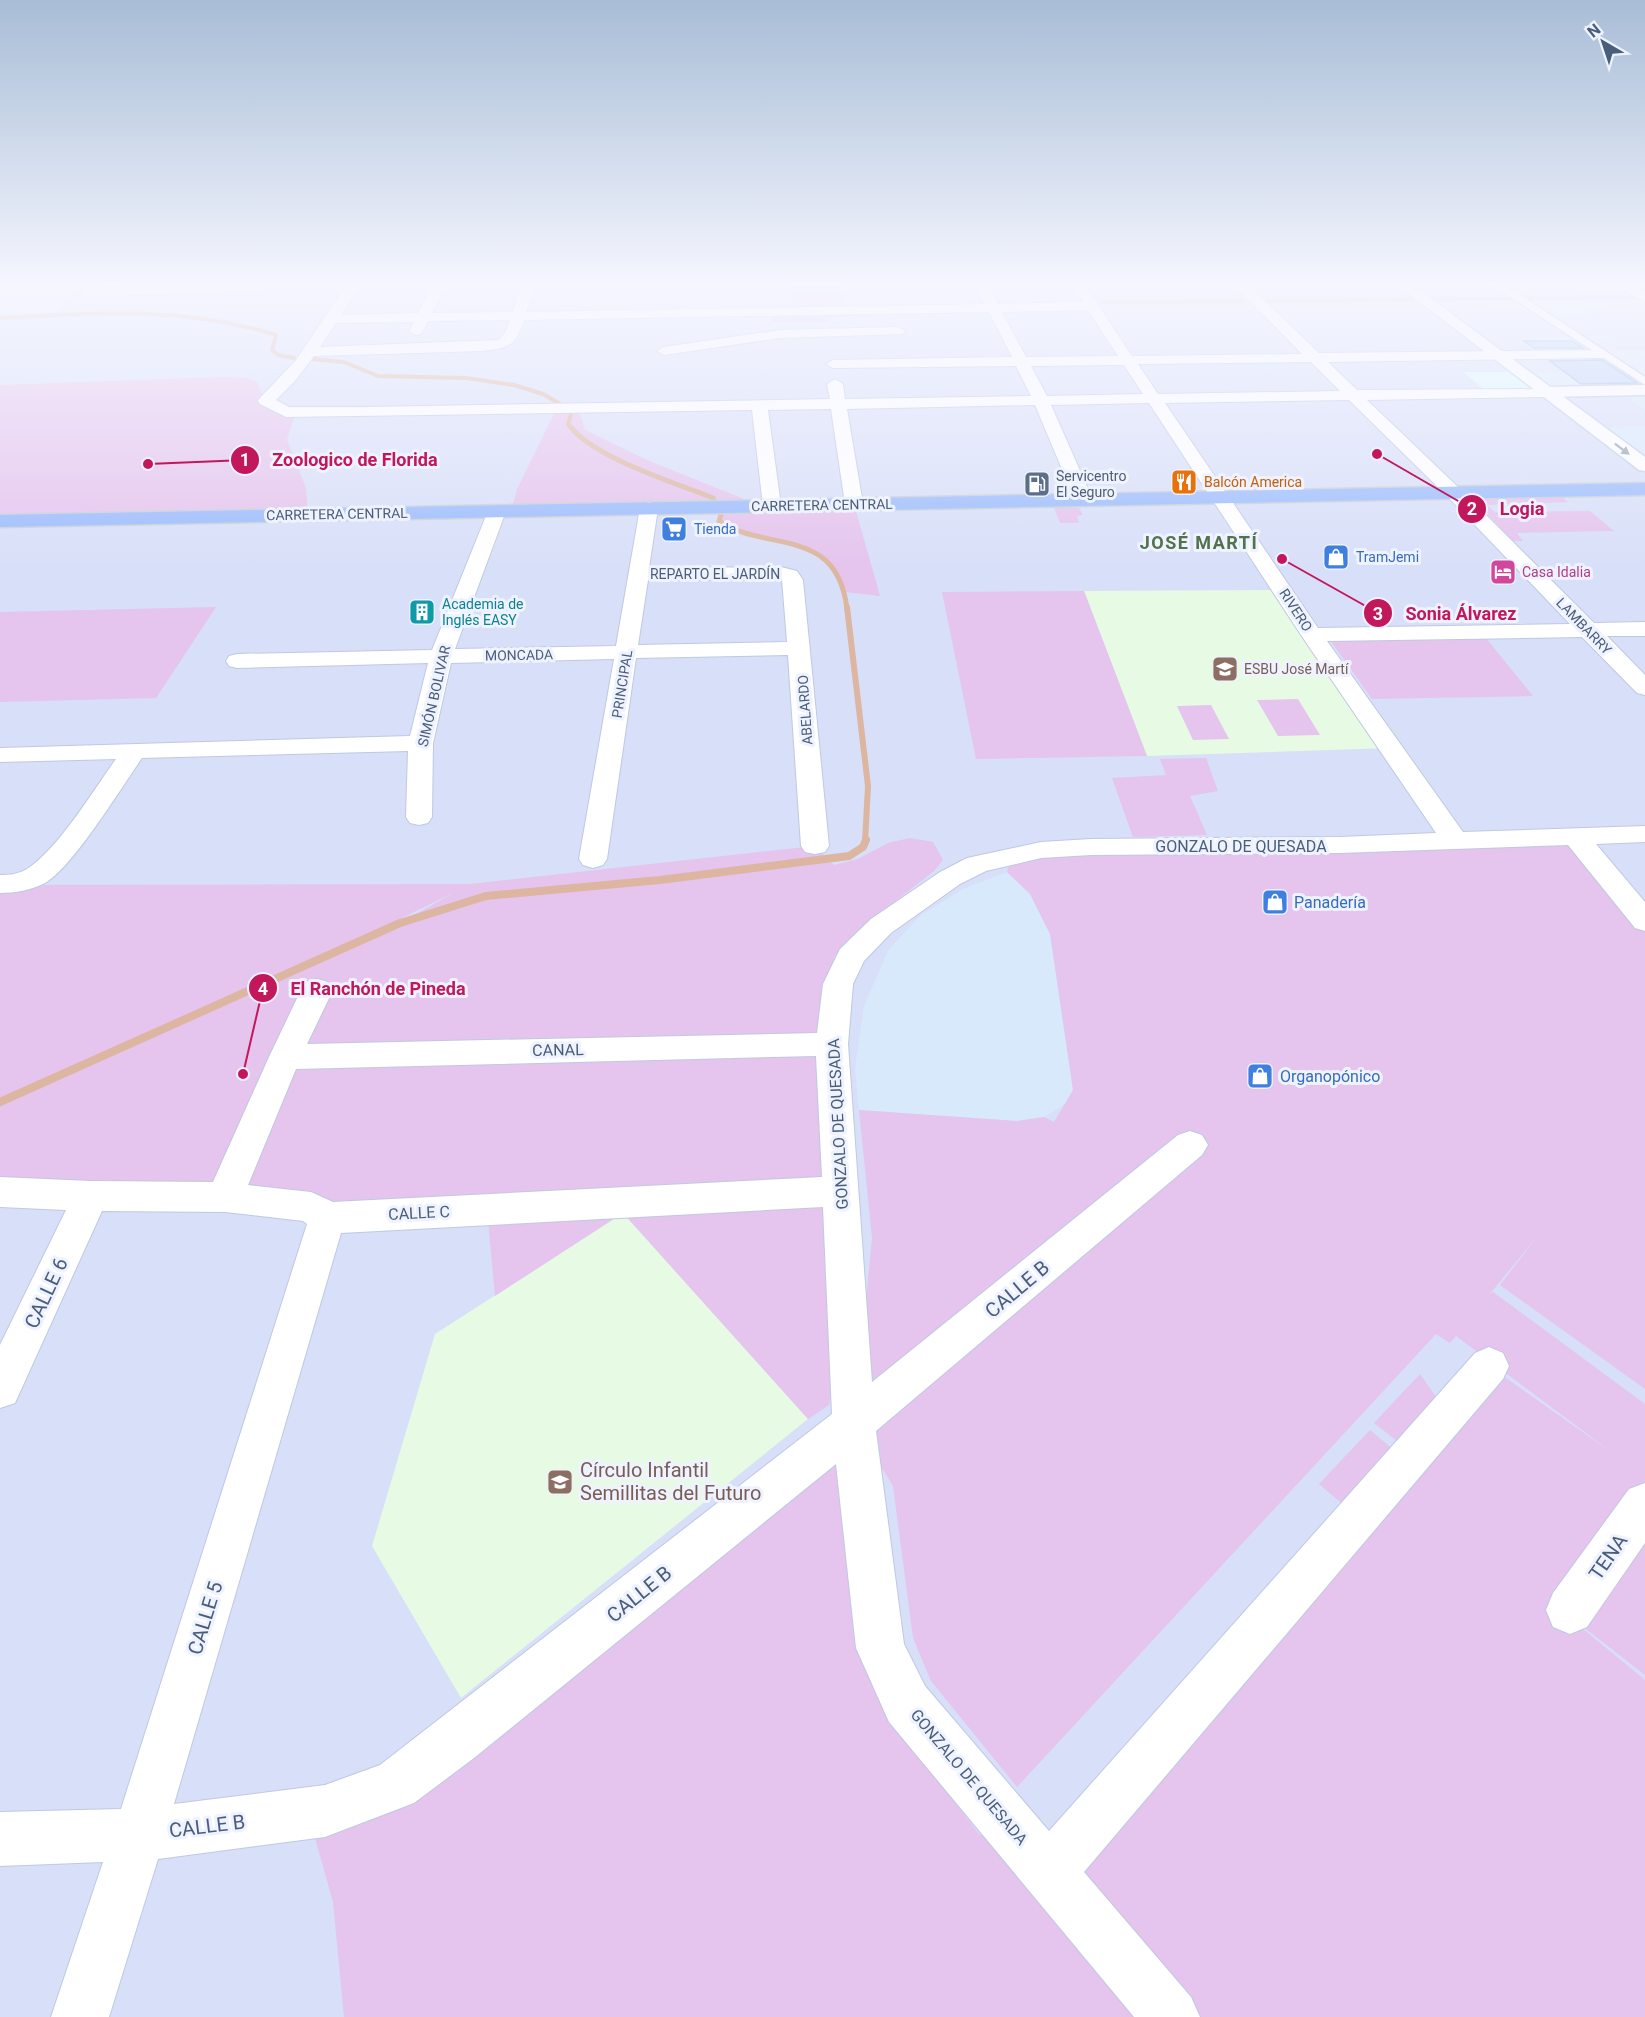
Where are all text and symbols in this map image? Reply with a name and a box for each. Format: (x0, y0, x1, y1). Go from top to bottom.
north arrow (1573, 12, 1633, 72)
text: N (1584, 20, 1604, 42)
callout: Zoologico de Florida (230, 442, 449, 478)
one-way arrow (1615, 442, 1630, 454)
text: 1 (240, 449, 250, 470)
text: Zoologico de Florida (272, 449, 438, 470)
restaurant icon: Balcón America (1169, 467, 1199, 497)
place label: Servicentro El Seguro (1056, 468, 1126, 500)
fuel station icon: Servicentro El Seguro (1022, 469, 1052, 499)
place label: Balcón America (1204, 474, 1302, 490)
callout: Logia (1457, 491, 1556, 527)
street label: CARRETERA CENTRAL (751, 496, 893, 514)
text: 2 (1467, 498, 1477, 519)
text: Logia (1500, 498, 1545, 519)
street label: CARRETERA CENTRAL (266, 505, 408, 523)
supermarket icon: Tienda (659, 514, 689, 544)
place label: Tienda (694, 521, 736, 537)
district label: JOSÉ MARTÍ (1140, 532, 1258, 553)
shop icon: TramJemi (1321, 542, 1351, 572)
place label: TramJemi (1356, 549, 1419, 565)
hotel icon: Casa Idalia (1488, 557, 1518, 587)
place label: Casa Idalia (1522, 564, 1591, 580)
street label: REPARTO EL JARDÍN (650, 565, 780, 582)
street label: RIVERO (1276, 586, 1316, 634)
street label: LAMBARRY (1553, 594, 1615, 658)
callout: Sonia Álvarez (1363, 595, 1528, 631)
place label: Academia de Inglés EASY (442, 596, 523, 628)
building icon: Academia de Inglés EASY (407, 597, 437, 627)
text: 3 (1373, 603, 1383, 624)
text: Sonia Álvarez (1406, 603, 1516, 624)
street label: SIMÓN BOLIVAR (414, 643, 453, 748)
street label: MONCADA (485, 646, 553, 664)
street label: PRINCIPAL (609, 648, 635, 719)
school or university icon: ESBU José Martí (1210, 654, 1240, 684)
place label: ESBU José Martí (1244, 661, 1349, 677)
street label: ABELARDO (795, 674, 815, 746)
street label: GONZALO DE QUESADA (1155, 837, 1327, 856)
shop icon: Panadería (1260, 887, 1290, 917)
place label: Panadería (1294, 893, 1366, 912)
callout: El Ranchón de Pineda (248, 970, 477, 1006)
text: 4 (258, 978, 268, 999)
text: El Ranchón de Pineda (290, 978, 466, 999)
street label: GONZALO DE QUESADA (824, 1037, 852, 1210)
street label: CANAL (532, 1040, 584, 1060)
shop icon: Organopónico (1245, 1061, 1275, 1091)
place label: Organopónico (1280, 1067, 1380, 1086)
street label: CALLE C (388, 1202, 450, 1224)
street label: CALLE 6 (19, 1254, 73, 1332)
street label: CALLE B (980, 1255, 1054, 1323)
place label: Círculo Infantil Semillitas del Futuro (580, 1458, 761, 1505)
school or university icon: Círculo Infantil Semillitas del Futuro (545, 1467, 575, 1497)
street label: TENA (1584, 1529, 1632, 1585)
street label: CALLE B (602, 1561, 676, 1627)
street label: CALLE 5 (183, 1579, 227, 1657)
street label: GONZALO DE QUESADA (907, 1705, 1032, 1849)
street label: CALLE B (168, 1809, 246, 1843)

